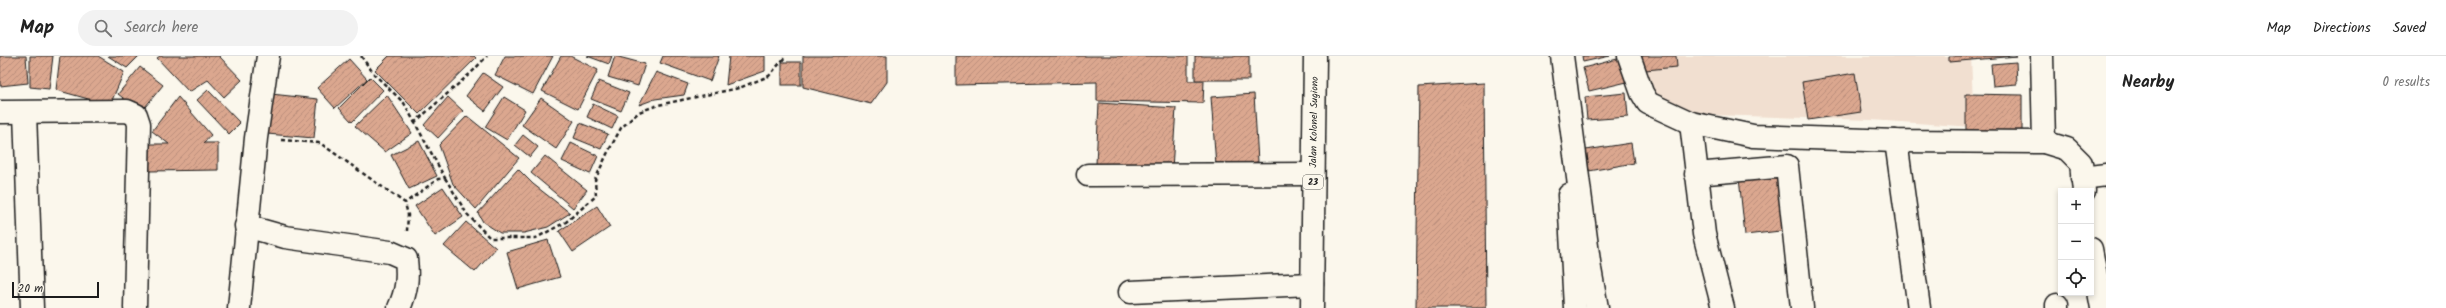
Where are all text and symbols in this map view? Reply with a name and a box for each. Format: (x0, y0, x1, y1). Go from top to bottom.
search box (78, 10, 358, 46)
text: Map (20, 13, 54, 43)
text: Search here (124, 16, 198, 40)
icon: search (92, 17, 114, 39)
text: Map (2266, 17, 2291, 39)
text: Directions (2313, 17, 2371, 39)
text: Saved (2393, 17, 2426, 39)
text: Nearby (2122, 69, 2174, 96)
text: 0 results (2383, 72, 2430, 93)
street label: Jalan Kolonel Sugiono (1305, 76, 1323, 168)
road number: 23 (1303, 175, 1323, 189)
map controls (2058, 188, 2094, 296)
button: + (2058, 188, 2094, 224)
button: − (2058, 224, 2094, 260)
button: locate (2058, 260, 2094, 296)
scale bar (12, 280, 99, 299)
text: 20 m (18, 280, 43, 298)

